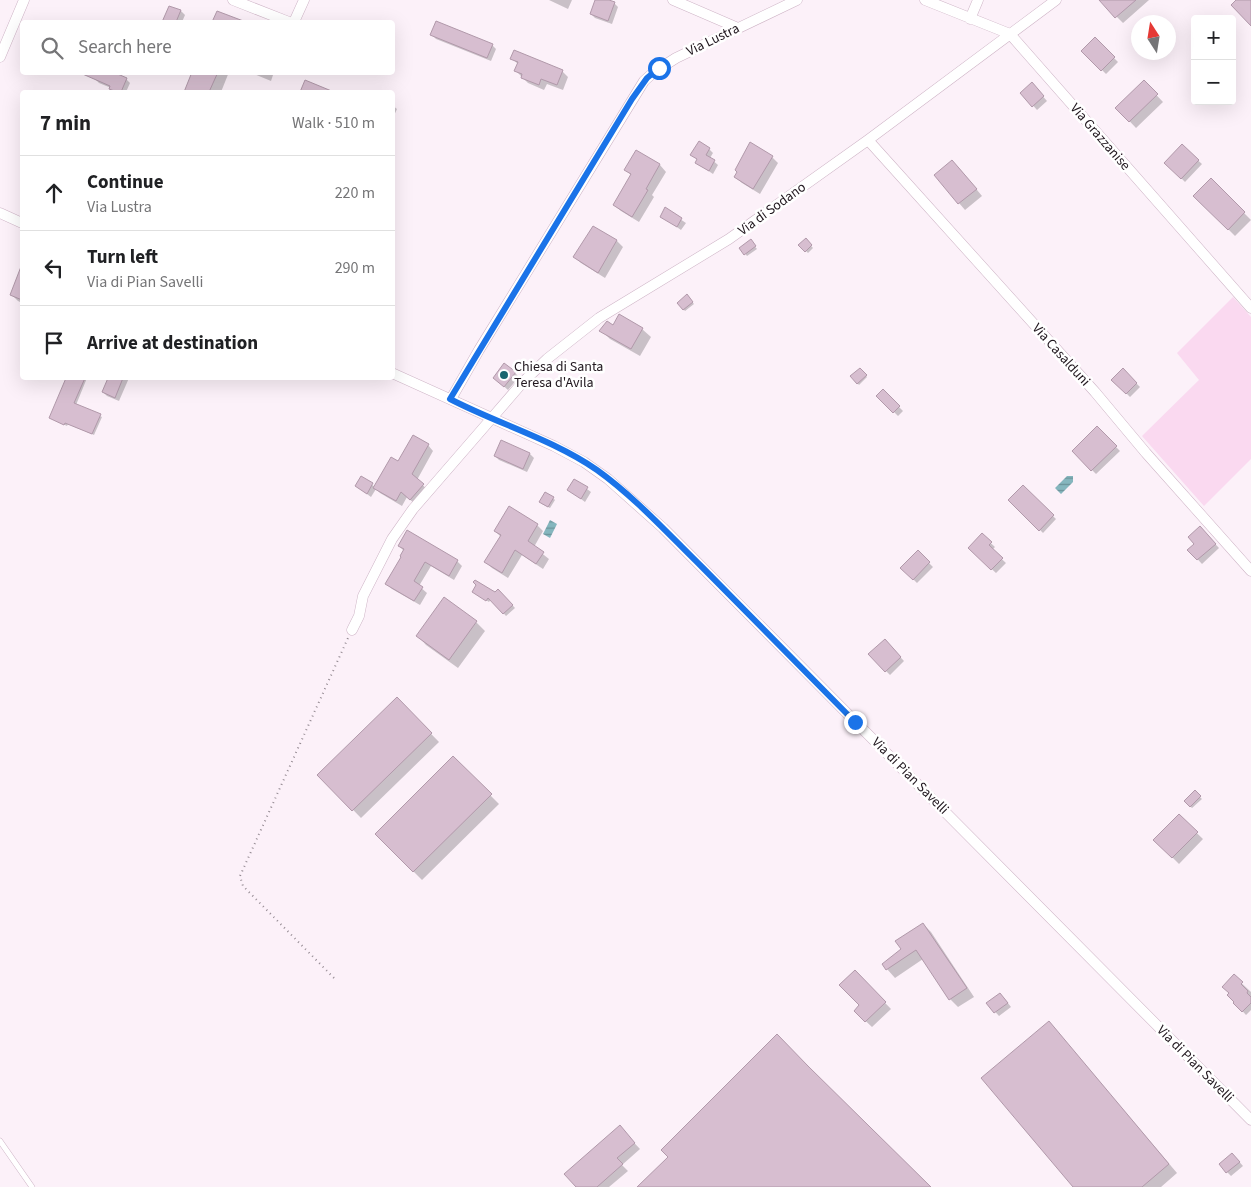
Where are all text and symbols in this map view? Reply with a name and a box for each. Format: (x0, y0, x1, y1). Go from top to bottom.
north arrow (1131, 15, 1176, 60)
map controls (1191, 15, 1236, 105)
button: + (1191, 15, 1236, 60)
street label: Via Lustra (683, 19, 743, 61)
search box (20, 20, 395, 75)
icon: search (38, 34, 66, 62)
text: Search here (78, 34, 172, 61)
route start (648, 57, 671, 80)
button: − (1191, 60, 1236, 105)
street label: Via Grazzanise (1065, 99, 1135, 175)
text: 7 min (40, 108, 91, 138)
text: Walk · 510 m (292, 112, 375, 134)
text: Continue (87, 169, 164, 196)
street label: Via di Sodano (734, 177, 810, 241)
icon: ahead (40, 179, 68, 207)
text: 220 m (335, 182, 375, 204)
text: Via Lustra (87, 196, 152, 218)
text: Turn left (87, 244, 158, 271)
icon: left (40, 254, 68, 282)
text: 290 m (335, 257, 375, 279)
text: Via di Pian Savelli (87, 271, 204, 293)
street label: Via Casalduni (1027, 319, 1095, 391)
icon: arrive (40, 329, 68, 357)
text: Arrive at destination (87, 330, 258, 357)
place label: Chiesa di Santa Teresa d'Avila (514, 357, 603, 393)
marker: Chiesa di Santa Teresa d'Avila (498, 369, 510, 381)
route end (844, 711, 867, 734)
street label: Via di Pian Savelli (867, 733, 953, 819)
street label: Via di Pian Savelli (1152, 1021, 1238, 1107)

